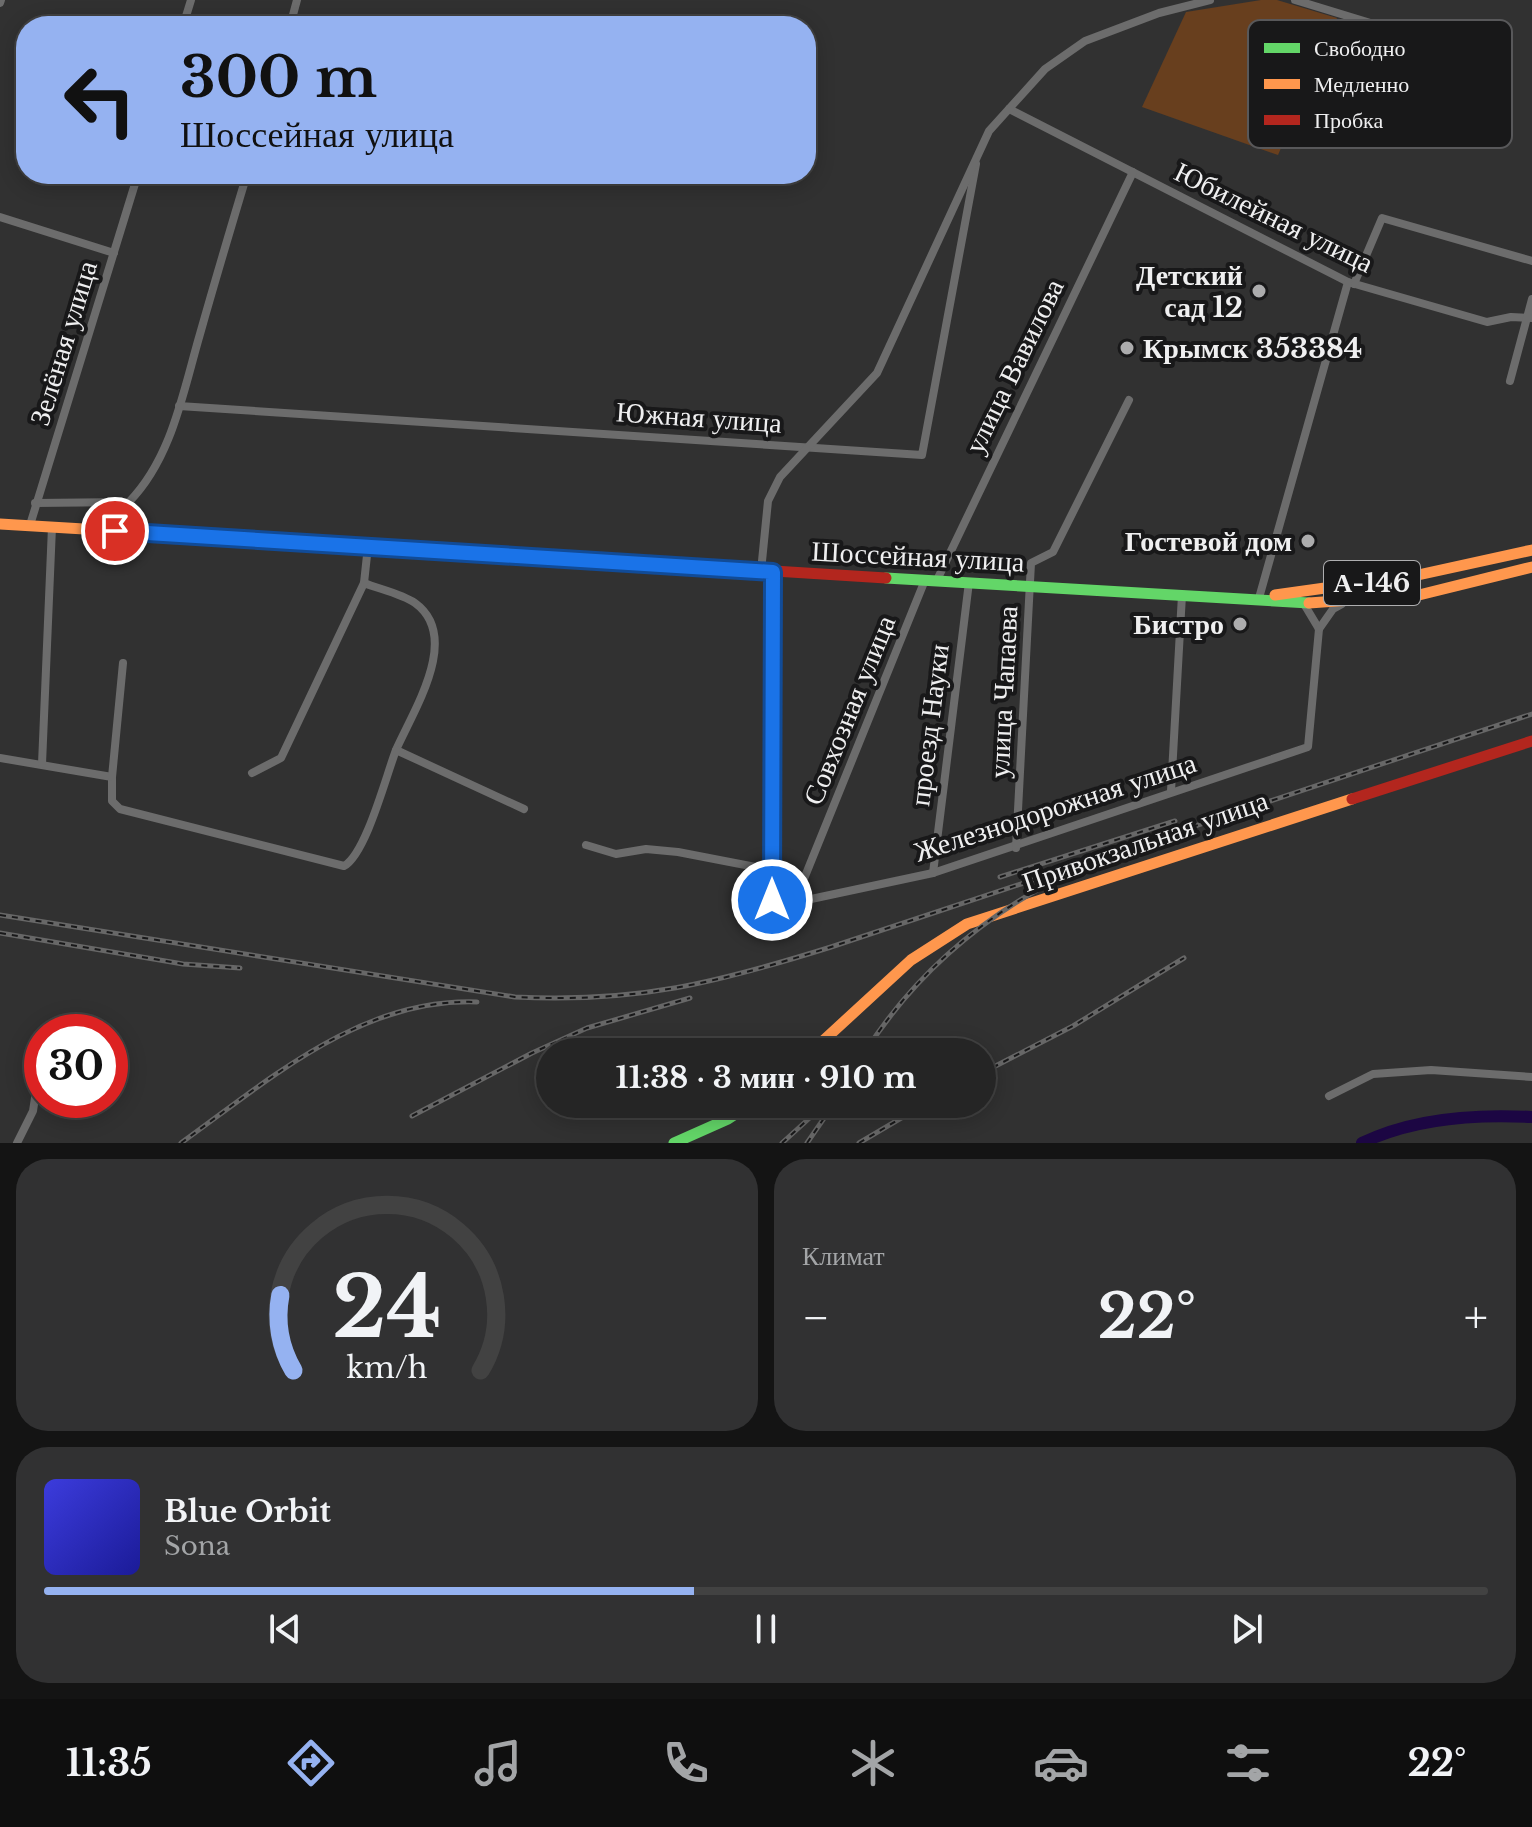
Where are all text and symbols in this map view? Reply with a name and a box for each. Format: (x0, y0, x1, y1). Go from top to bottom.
legend (1248, 20, 1512, 148)
text: Свободно (1314, 35, 1405, 62)
text: 300 m (180, 43, 377, 112)
icon: left (48, 48, 152, 152)
text: Медленно (1314, 71, 1409, 98)
text: Пробка (1314, 107, 1383, 134)
text: Шоссейная улица (180, 112, 454, 157)
street label: Юбилейная улица (1169, 154, 1379, 281)
street label: Зелёная улица (22, 256, 105, 430)
place label: Детский сад 12 (1136, 258, 1243, 325)
street label: улица Вавилова (957, 273, 1072, 459)
marker: Детский сад 12 (1250, 282, 1268, 300)
place label: Крымск 353384 (1143, 331, 1362, 366)
marker: Крымск 353384 (1118, 339, 1136, 357)
street label: Южная улица (615, 394, 784, 441)
pin (81, 497, 149, 565)
icon: arrive (93, 509, 137, 553)
place label: Гостевой дом (1125, 524, 1292, 559)
marker: Гостевой дом (1299, 532, 1317, 550)
street label: Шоссейная улица (811, 533, 1026, 580)
road number: А-146 (1324, 561, 1420, 605)
street label: улица Чапаева (982, 604, 1026, 779)
place label: Бистро (1133, 607, 1224, 642)
street label: Совхозная улица (796, 610, 904, 810)
marker: Бистро (1231, 615, 1249, 633)
street label: проезд Науки (902, 642, 957, 808)
street label: Железнодорожная улица (910, 745, 1201, 870)
street label: Привокзальная улица (1018, 783, 1273, 900)
position arrow (730, 858, 814, 942)
speed limit sign: 30 (24, 1014, 128, 1118)
text: 11:38 · 3 мин · 910 m (616, 1059, 916, 1096)
text: Климат (802, 1240, 885, 1272)
text: 24 (332, 1256, 442, 1359)
text: 22° (1098, 1280, 1196, 1354)
text: − (802, 1290, 830, 1345)
text: + (1464, 1290, 1488, 1345)
text: km/h (346, 1350, 428, 1386)
text: Blue Orbit (164, 1493, 331, 1530)
text: Sona (164, 1530, 230, 1562)
icon: previous (263, 1607, 307, 1651)
icon: pause (744, 1607, 788, 1651)
icon: next (1225, 1607, 1269, 1651)
icon: directions (283, 1735, 339, 1791)
icon: music (470, 1735, 526, 1791)
icon: phone (658, 1735, 714, 1791)
icon: climate (845, 1735, 901, 1791)
icon: car (1033, 1735, 1089, 1791)
icon: filters (1220, 1735, 1276, 1791)
text: 11:35 (66, 1741, 152, 1786)
text: 22° (1407, 1741, 1466, 1786)

